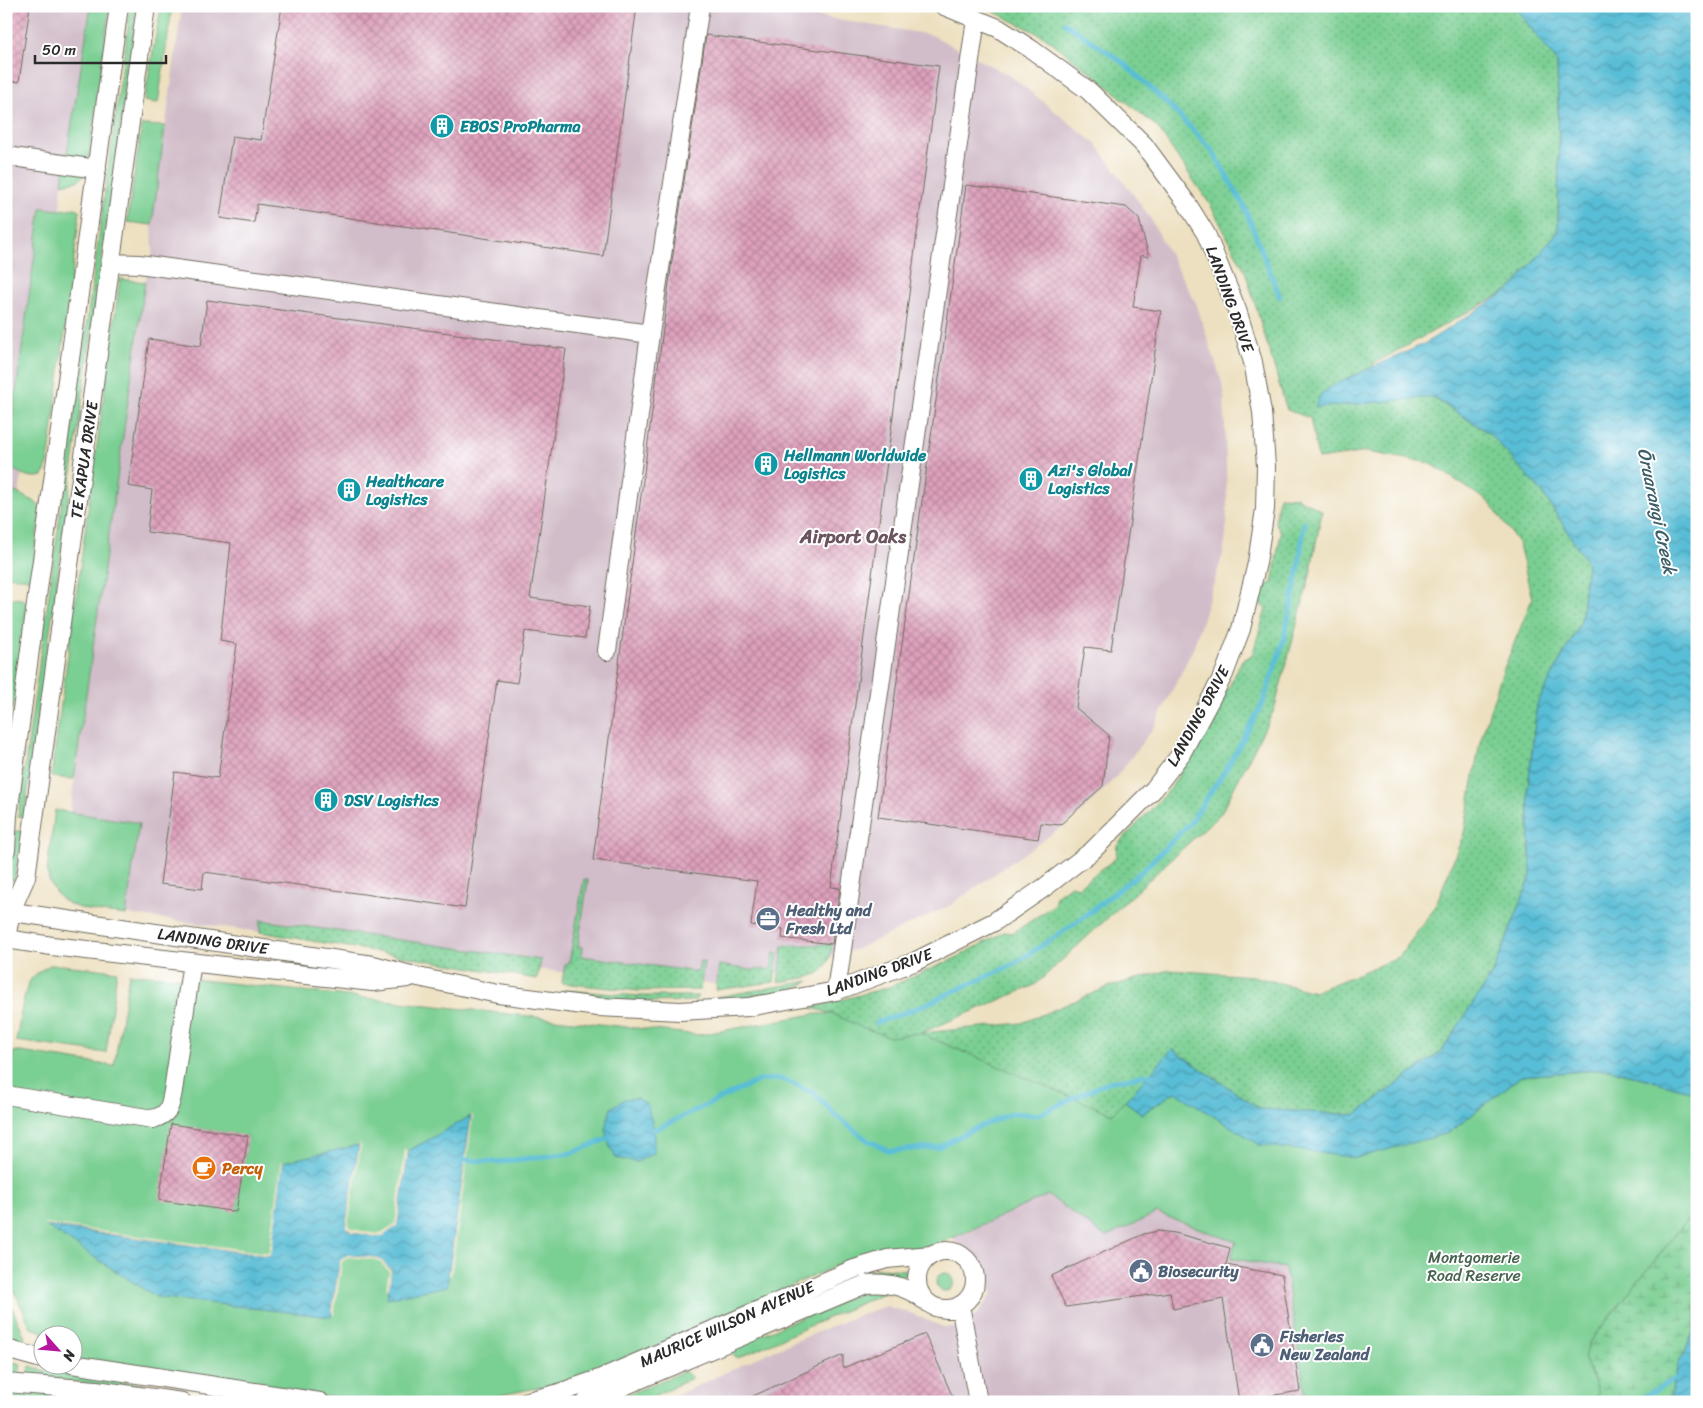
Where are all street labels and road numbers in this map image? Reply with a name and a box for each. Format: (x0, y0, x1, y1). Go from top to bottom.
street label: LANDING DRIVE (1197, 242, 1263, 357)
street label: TE KAPUA DRIVE (61, 398, 107, 521)
street label: LANDING DRIVE (1158, 659, 1238, 772)
street label: LANDING DRIVE (156, 919, 271, 963)
street label: LANDING DRIVE (822, 939, 937, 1005)
street label: MAURICE WILSON AVENUE (635, 1272, 820, 1376)

